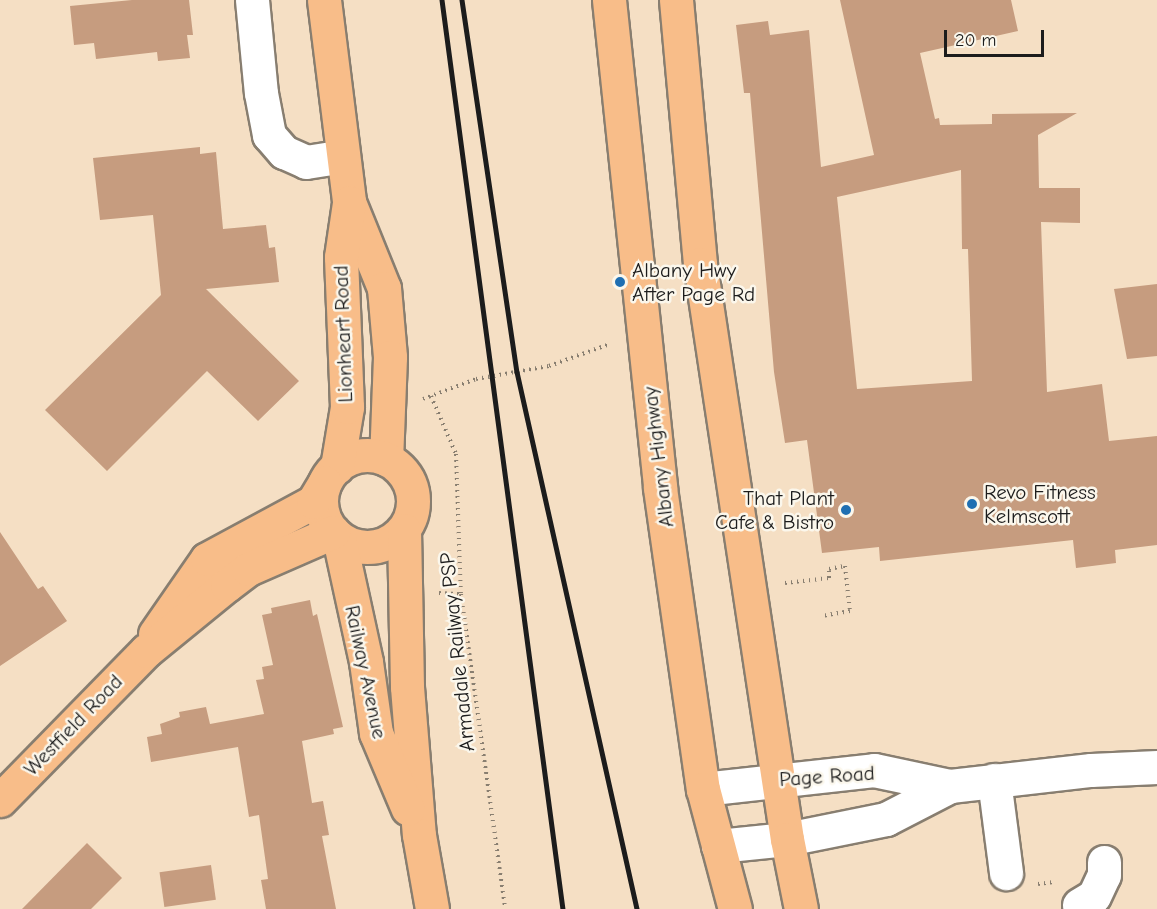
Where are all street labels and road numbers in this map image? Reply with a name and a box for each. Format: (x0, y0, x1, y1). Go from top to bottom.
street label: Lionheart Road (328, 265, 358, 403)
street label: Albany Highway (637, 385, 679, 529)
street label: Armadale Railway PSP (434, 551, 480, 753)
street label: Railway Avenue (340, 603, 392, 741)
street label: Westfield Road (18, 669, 128, 781)
street label: Page Road (778, 760, 876, 792)

